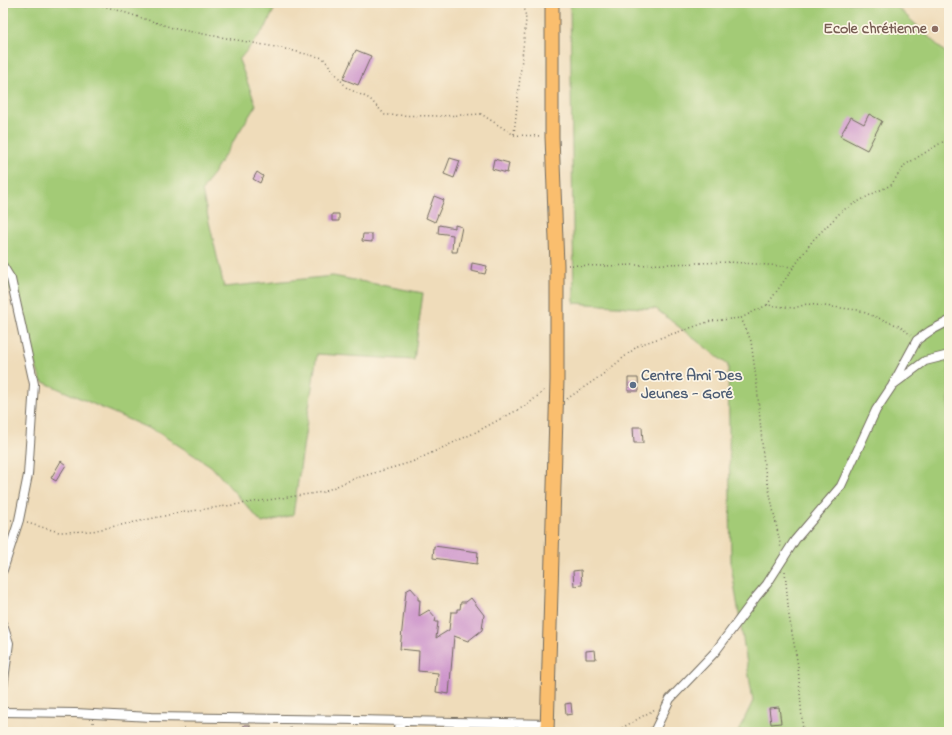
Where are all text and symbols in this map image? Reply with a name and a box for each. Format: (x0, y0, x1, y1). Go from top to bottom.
place label: Ecole chrétienne (823, 17, 928, 41)
marker: Ecole chrétienne (930, 24, 940, 34)
place label: Centre Ami Des Jeunes - Goré (641, 364, 743, 406)
marker: Centre Ami Des Jeunes - Goré (628, 380, 638, 390)

